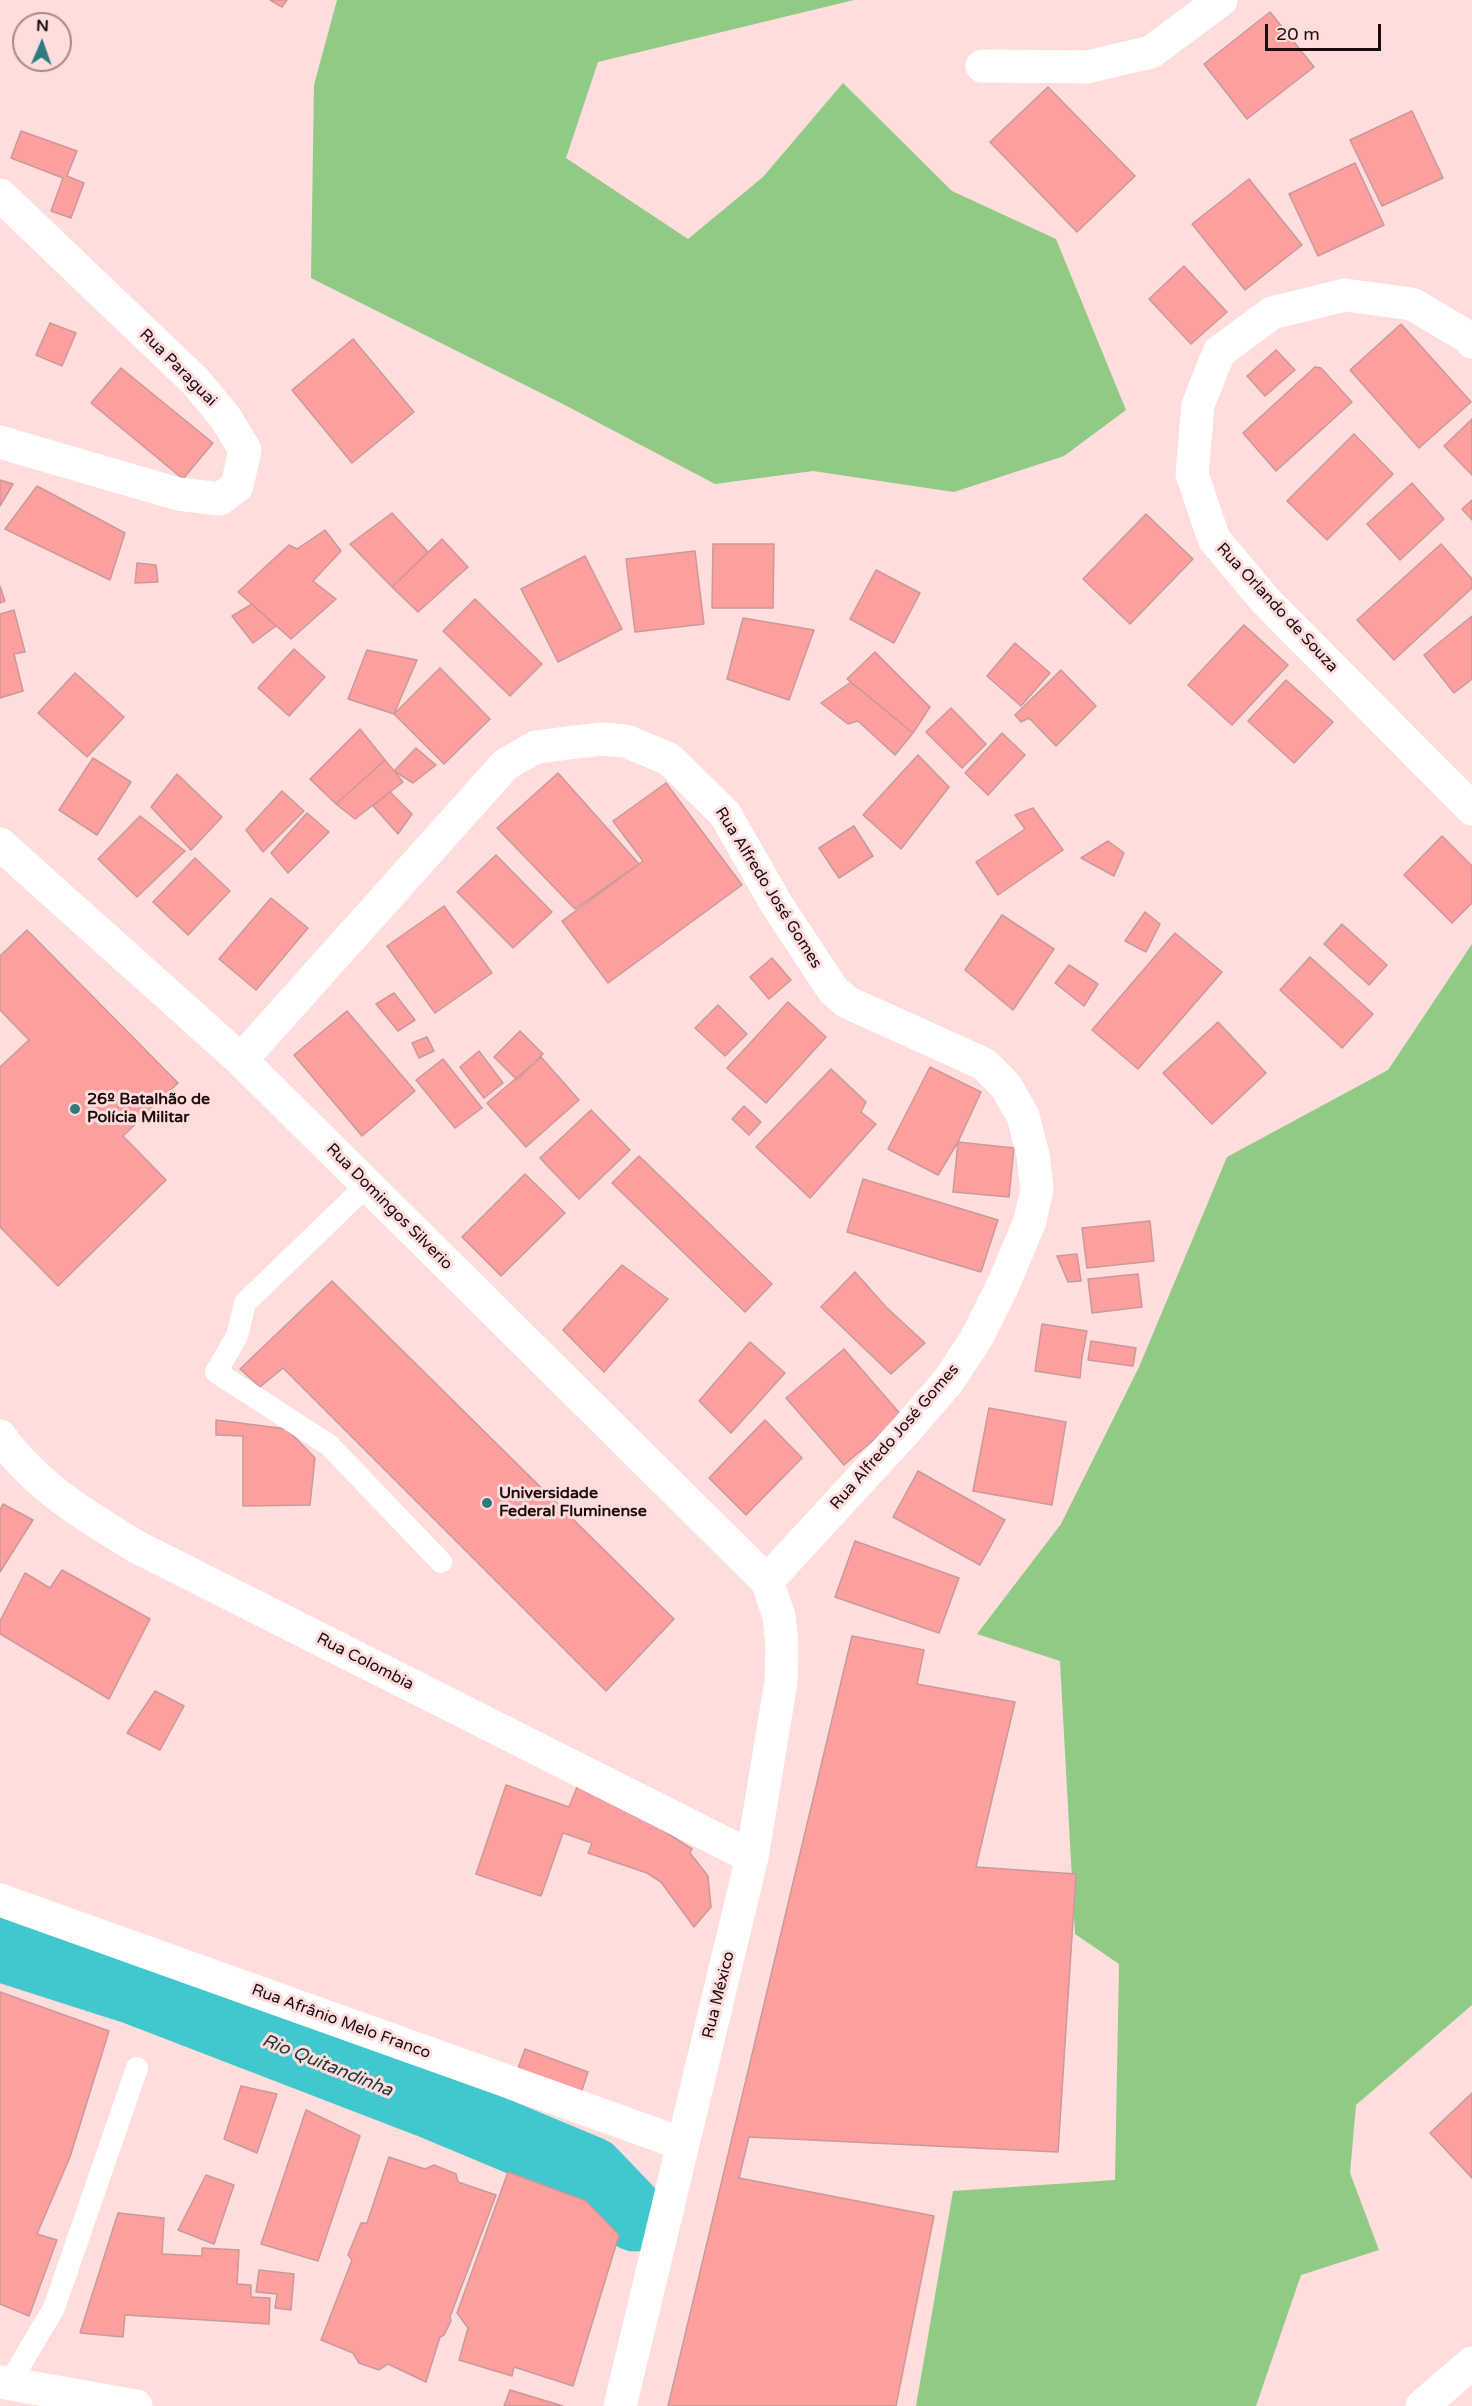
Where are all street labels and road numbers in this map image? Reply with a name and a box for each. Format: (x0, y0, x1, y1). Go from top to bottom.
street label: Rua Paraguai (135, 325, 221, 411)
street label: Rua Orlando de Souza (1212, 539, 1342, 677)
street label: Rua Alfredo José Gomes (710, 804, 826, 972)
street label: Rua Domingos Silverio (322, 1140, 456, 1274)
street label: Rua Alfredo José Gomes (827, 1360, 963, 1514)
street label: Rua Colombia (313, 1629, 417, 1695)
street label: Rua México (699, 1949, 739, 2041)
street label: Rua Afrânio Melo Franco (249, 1981, 433, 2063)

